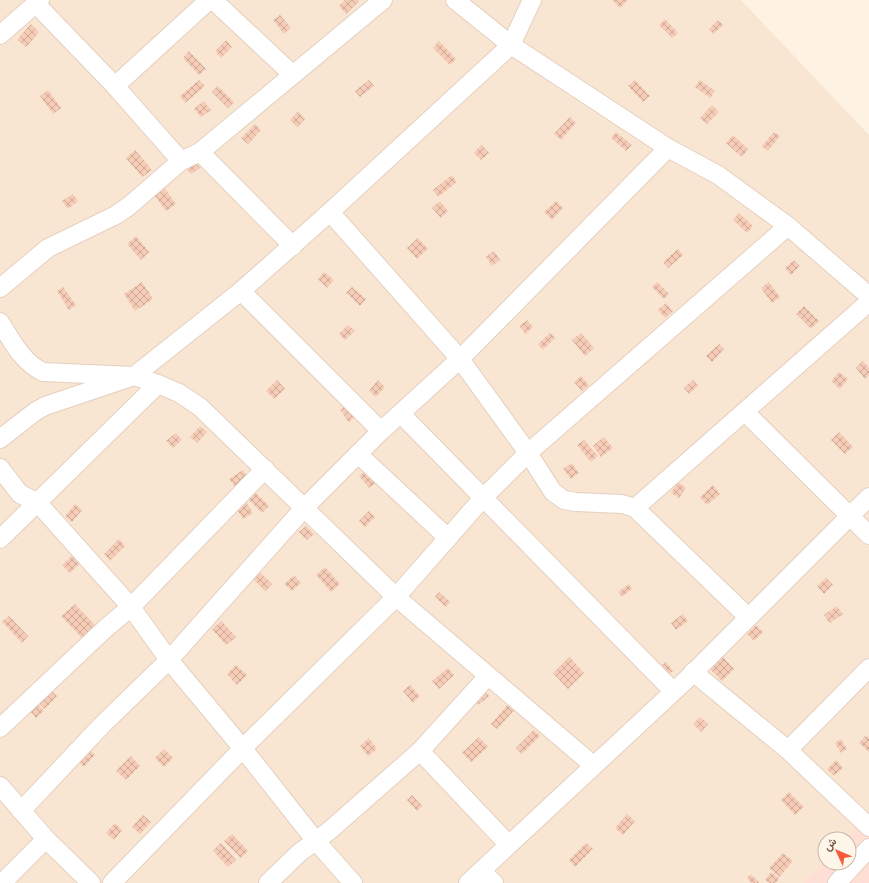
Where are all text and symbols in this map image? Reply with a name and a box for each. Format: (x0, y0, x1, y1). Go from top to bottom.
north arrow (817, 831, 857, 871)
text: ش (819, 834, 840, 854)

